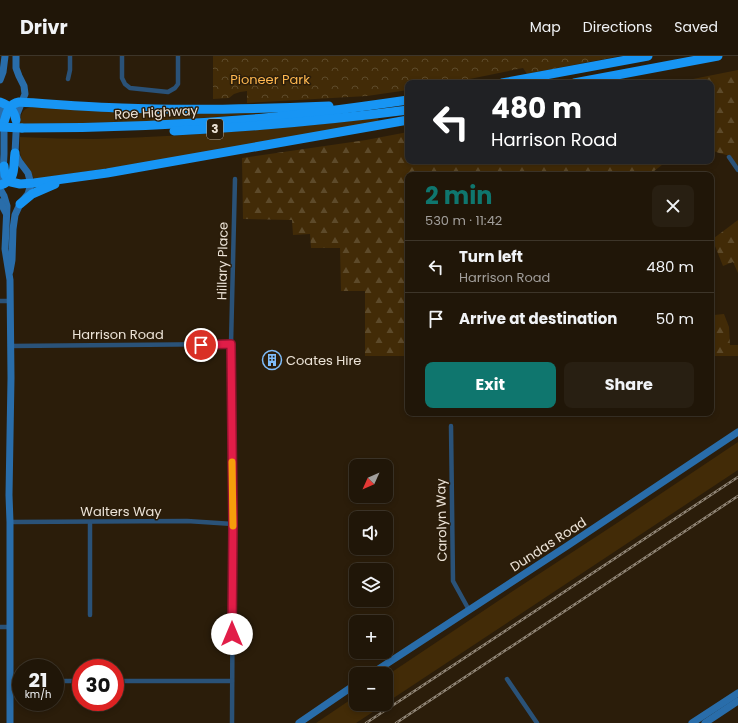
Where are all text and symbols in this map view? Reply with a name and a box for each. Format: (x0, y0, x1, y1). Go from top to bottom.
text: Drivr (20, 14, 68, 41)
text: Map (530, 17, 561, 37)
text: Directions (583, 17, 652, 37)
text: Saved (674, 17, 718, 37)
park label: Pioneer Park (230, 70, 310, 89)
text: 480 m (491, 89, 582, 128)
icon: left (425, 96, 477, 148)
street label: Roe Highway (114, 101, 199, 124)
road number: 3 (207, 119, 223, 139)
text: Harrison Road (491, 127, 618, 152)
text: 2 min (425, 179, 492, 212)
button: close (652, 185, 694, 227)
text: 530 m · 11:42 (425, 211, 502, 230)
street label: Hillary Place (212, 222, 233, 300)
text: Turn left (459, 246, 523, 267)
icon: left (425, 256, 447, 278)
text: 480 m (646, 256, 694, 277)
text: Harrison Road (459, 268, 550, 287)
icon: arrive (425, 308, 447, 330)
text: Arrive at destination (459, 308, 617, 329)
text: 50 m (656, 308, 694, 329)
street label: Harrison Road (72, 325, 164, 344)
pin (184, 328, 218, 362)
icon: arrive (190, 334, 212, 356)
building icon: Coates Hire (261, 349, 283, 371)
place label: Coates Hire (286, 351, 361, 370)
button: Exit (425, 362, 556, 408)
button: Share (564, 362, 694, 408)
north arrow (349, 459, 393, 503)
map controls (349, 459, 393, 711)
street label: Carolyn Way (431, 478, 452, 562)
street label: Walters Way (80, 502, 162, 521)
button: sound (349, 511, 393, 555)
street label: Dundas Road (506, 513, 590, 576)
button: layers (349, 563, 393, 607)
position arrow (211, 613, 253, 655)
button: + (349, 615, 393, 659)
speed limit sign: 30 (72, 659, 124, 711)
text: 21 (29, 666, 47, 694)
button: − (349, 667, 393, 711)
text: km/h (25, 687, 51, 702)

